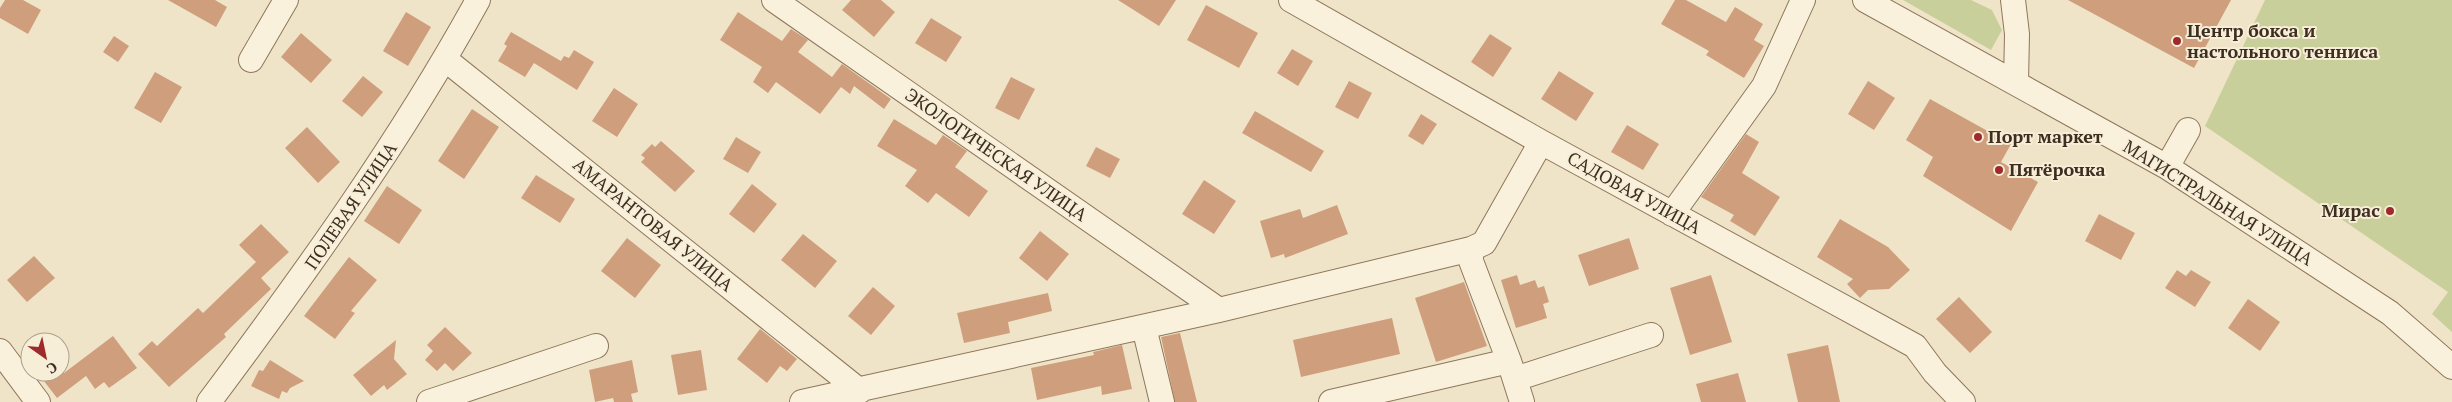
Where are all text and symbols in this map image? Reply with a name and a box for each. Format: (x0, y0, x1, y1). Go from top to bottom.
place label: Центр бокса и настольного тенниса (2187, 18, 2378, 63)
marker: Центр бокса и настольного тенниса (2171, 35, 2183, 47)
street label: ЭКОЛОГИЧЕСКАЯ УЛИЦА (901, 82, 1093, 227)
place label: Порт маркет (1988, 124, 2103, 148)
marker: Порт маркет (1972, 131, 1984, 143)
street label: МАГИСТРАЛЬНАЯ УЛИЦА (2119, 134, 2319, 271)
street label: ПОЛЕВАЯ УЛИЦА (299, 137, 402, 274)
street label: САДОВАЯ УЛИЦА (1563, 145, 1706, 239)
street label: АМАРАНТОВАЯ УЛИЦА (569, 152, 739, 297)
place label: Пятёрочка (2009, 157, 2105, 181)
marker: Пятёрочка (1993, 164, 2005, 176)
place label: Мирас (2322, 198, 2380, 222)
marker: Мирас (2384, 205, 2396, 217)
north arrow (20, 332, 70, 382)
text: С (43, 358, 61, 379)

